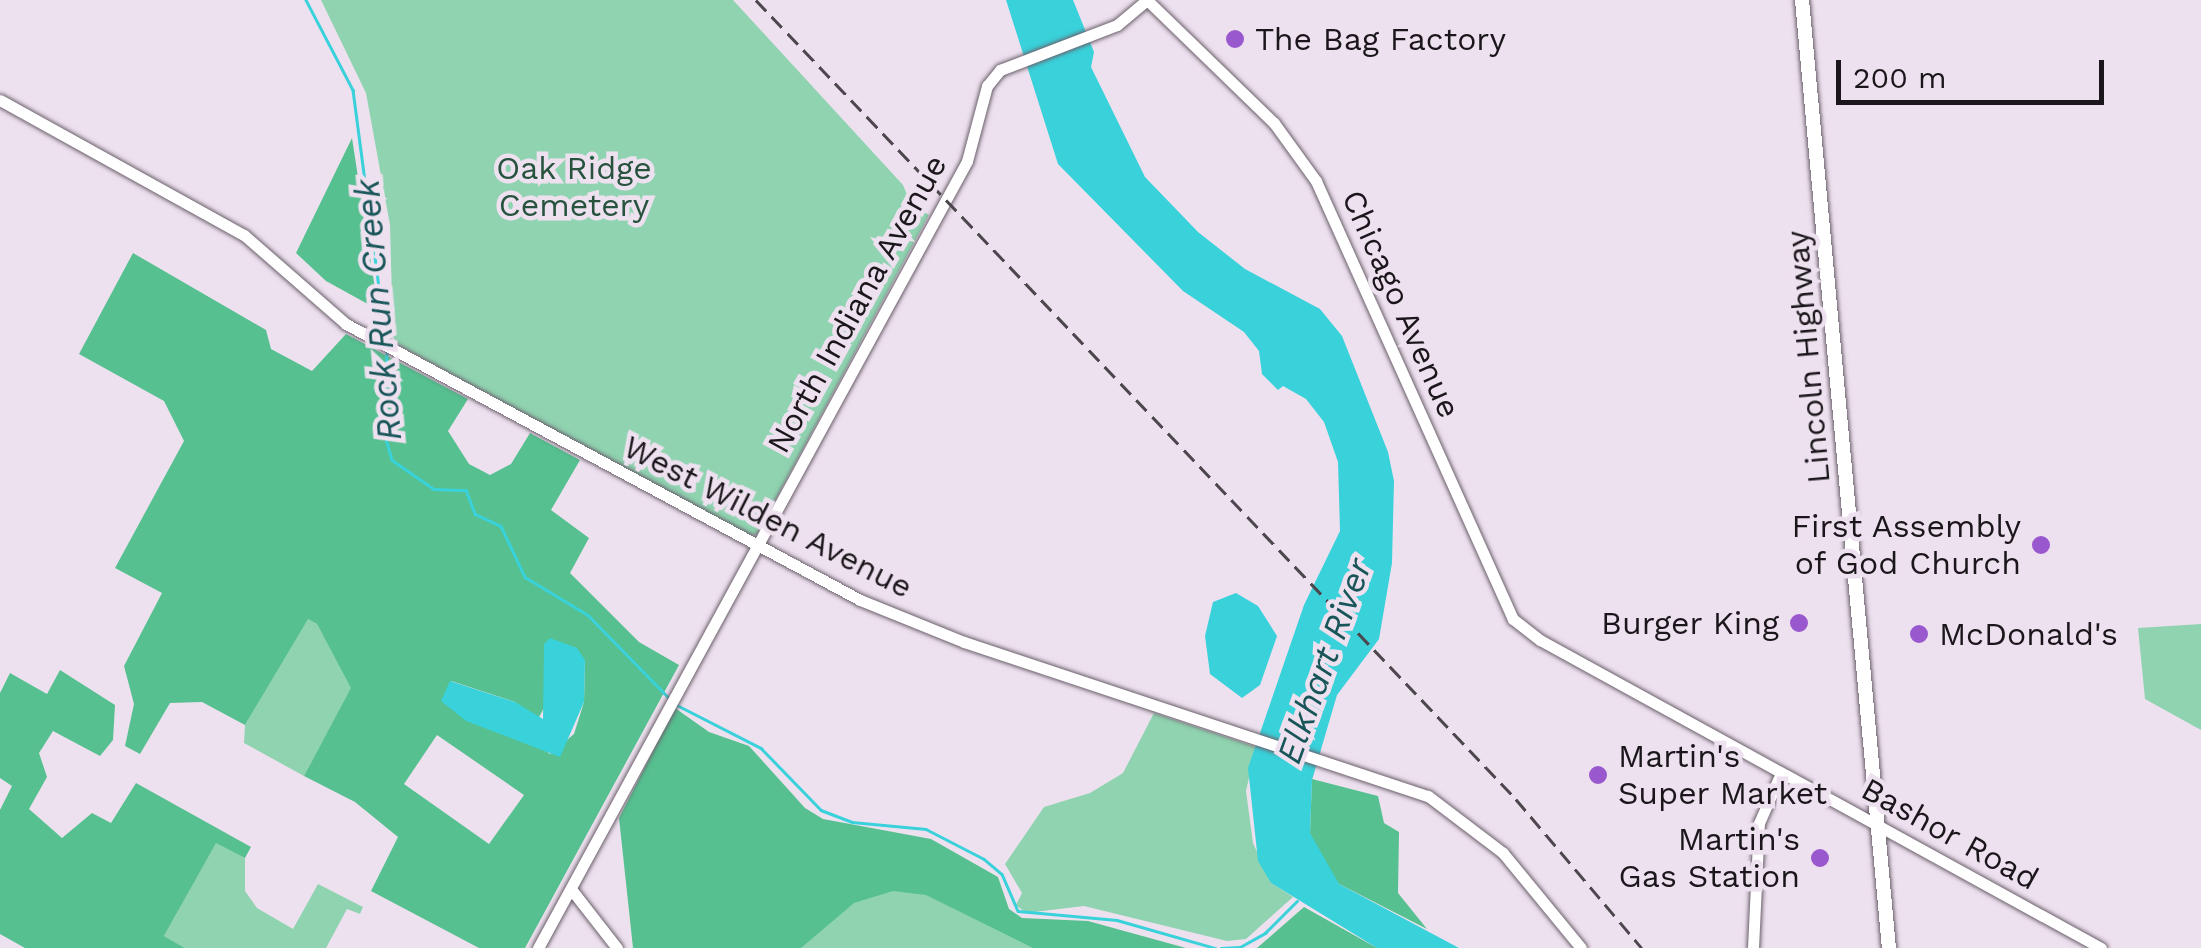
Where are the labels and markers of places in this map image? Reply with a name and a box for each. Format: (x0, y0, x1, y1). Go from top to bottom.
place label: The Bag Factory (1255, 20, 1506, 58)
marker: The Bag Factory (1224, 28, 1246, 50)
place label: First Assembly of God Church (1790, 508, 2021, 583)
marker: First Assembly of God Church (2030, 534, 2052, 556)
place label: Burger King (1600, 604, 1779, 642)
marker: Burger King (1788, 612, 1810, 634)
place label: McDonald's (1939, 615, 2118, 653)
marker: McDonald's (1908, 623, 1930, 645)
place label: Martin's Super Market (1618, 738, 1828, 813)
marker: Martin's Super Market (1587, 764, 1609, 786)
place label: Martin's Gas Station (1619, 821, 1800, 896)
marker: Martin's Gas Station (1809, 847, 1831, 869)

